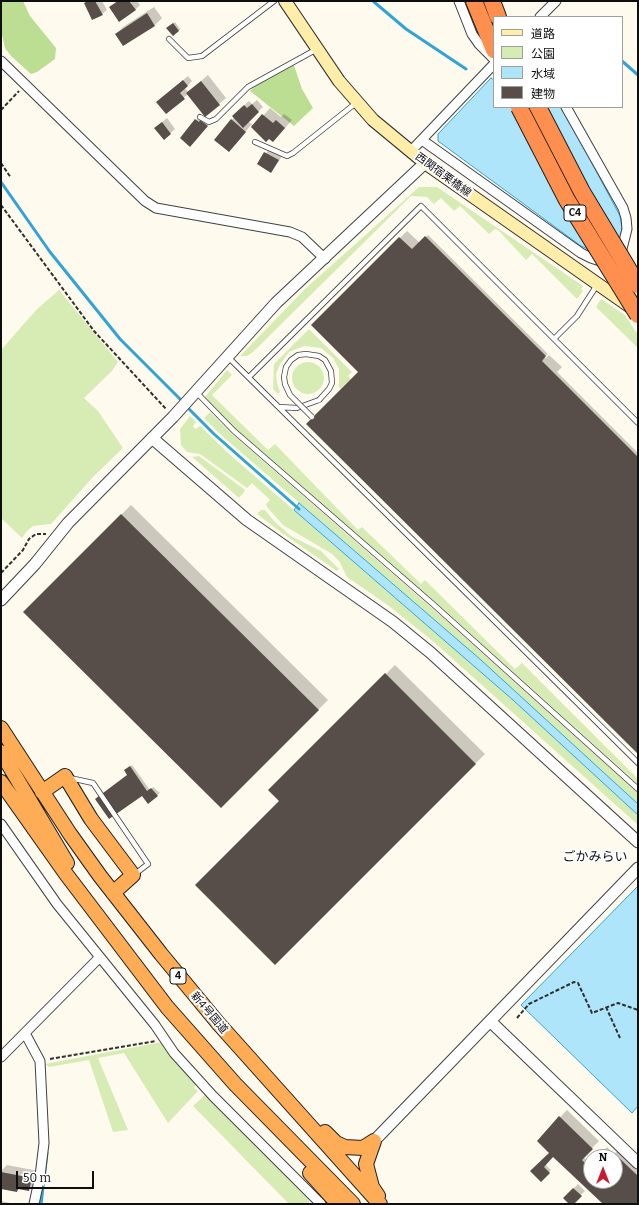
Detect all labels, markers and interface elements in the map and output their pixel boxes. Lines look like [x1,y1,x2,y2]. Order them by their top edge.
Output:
legend [493,16,623,108]
text: 道路 [531,27,555,41]
text: 公園 [531,47,555,61]
text: 水域 [531,67,555,81]
text: 建物 [531,87,555,101]
street label: 西関宿栗橋線 [412,150,474,200]
road number: C4 [564,205,586,221]
district label: ごかみらい [563,849,627,865]
road number: 4 [170,968,186,984]
street label: 新4号国道 [188,989,230,1037]
north arrow [583,1149,623,1189]
text: N [599,1151,607,1164]
scale bar [18,1163,96,1189]
text: 50 m [23,1171,51,1185]

